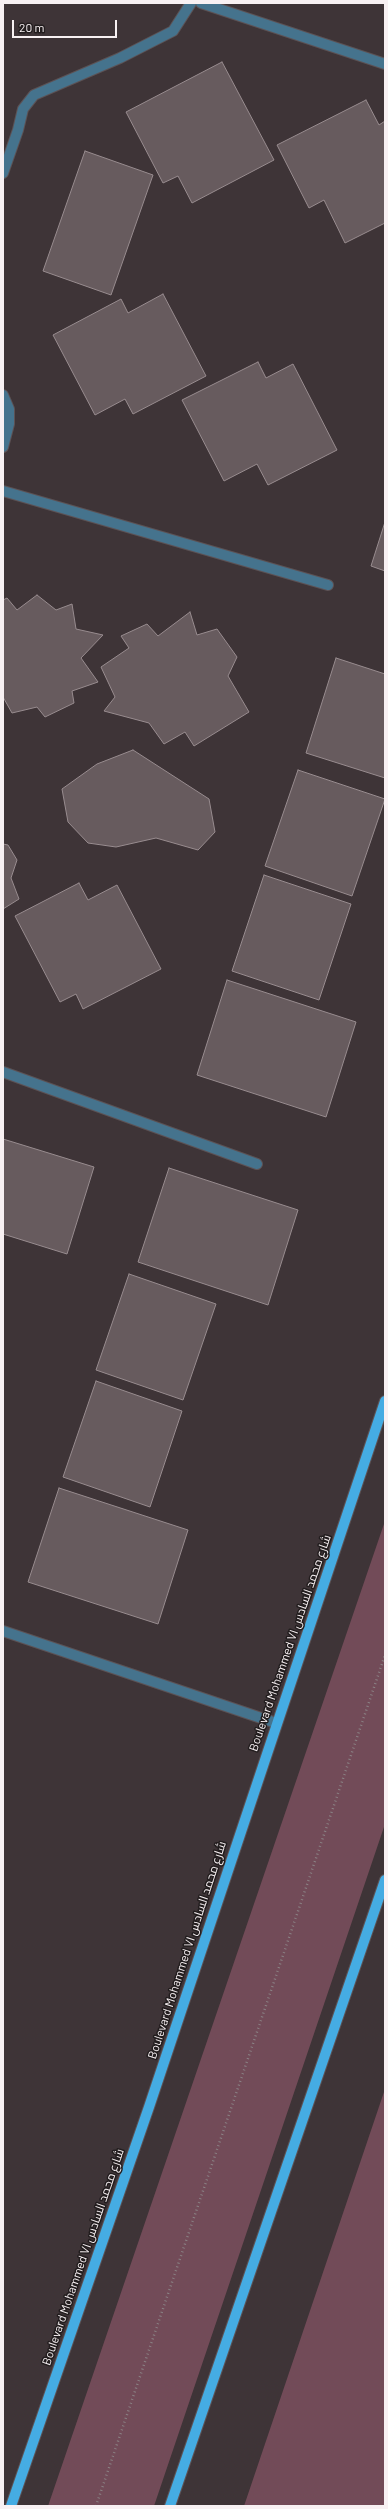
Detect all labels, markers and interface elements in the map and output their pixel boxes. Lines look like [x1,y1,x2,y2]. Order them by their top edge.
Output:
scale bar [14,12,119,38]
text: 20 m [19,20,45,34]
street label: Boulevard Mohammed VI شارع محمد السادس [246,1533,334,1753]
street label: Boulevard Mohammed VI شارع محمد السادس [145,1839,229,2061]
street label: Boulevard Mohammed VI شارع محمد السادس [39,2147,127,2367]

